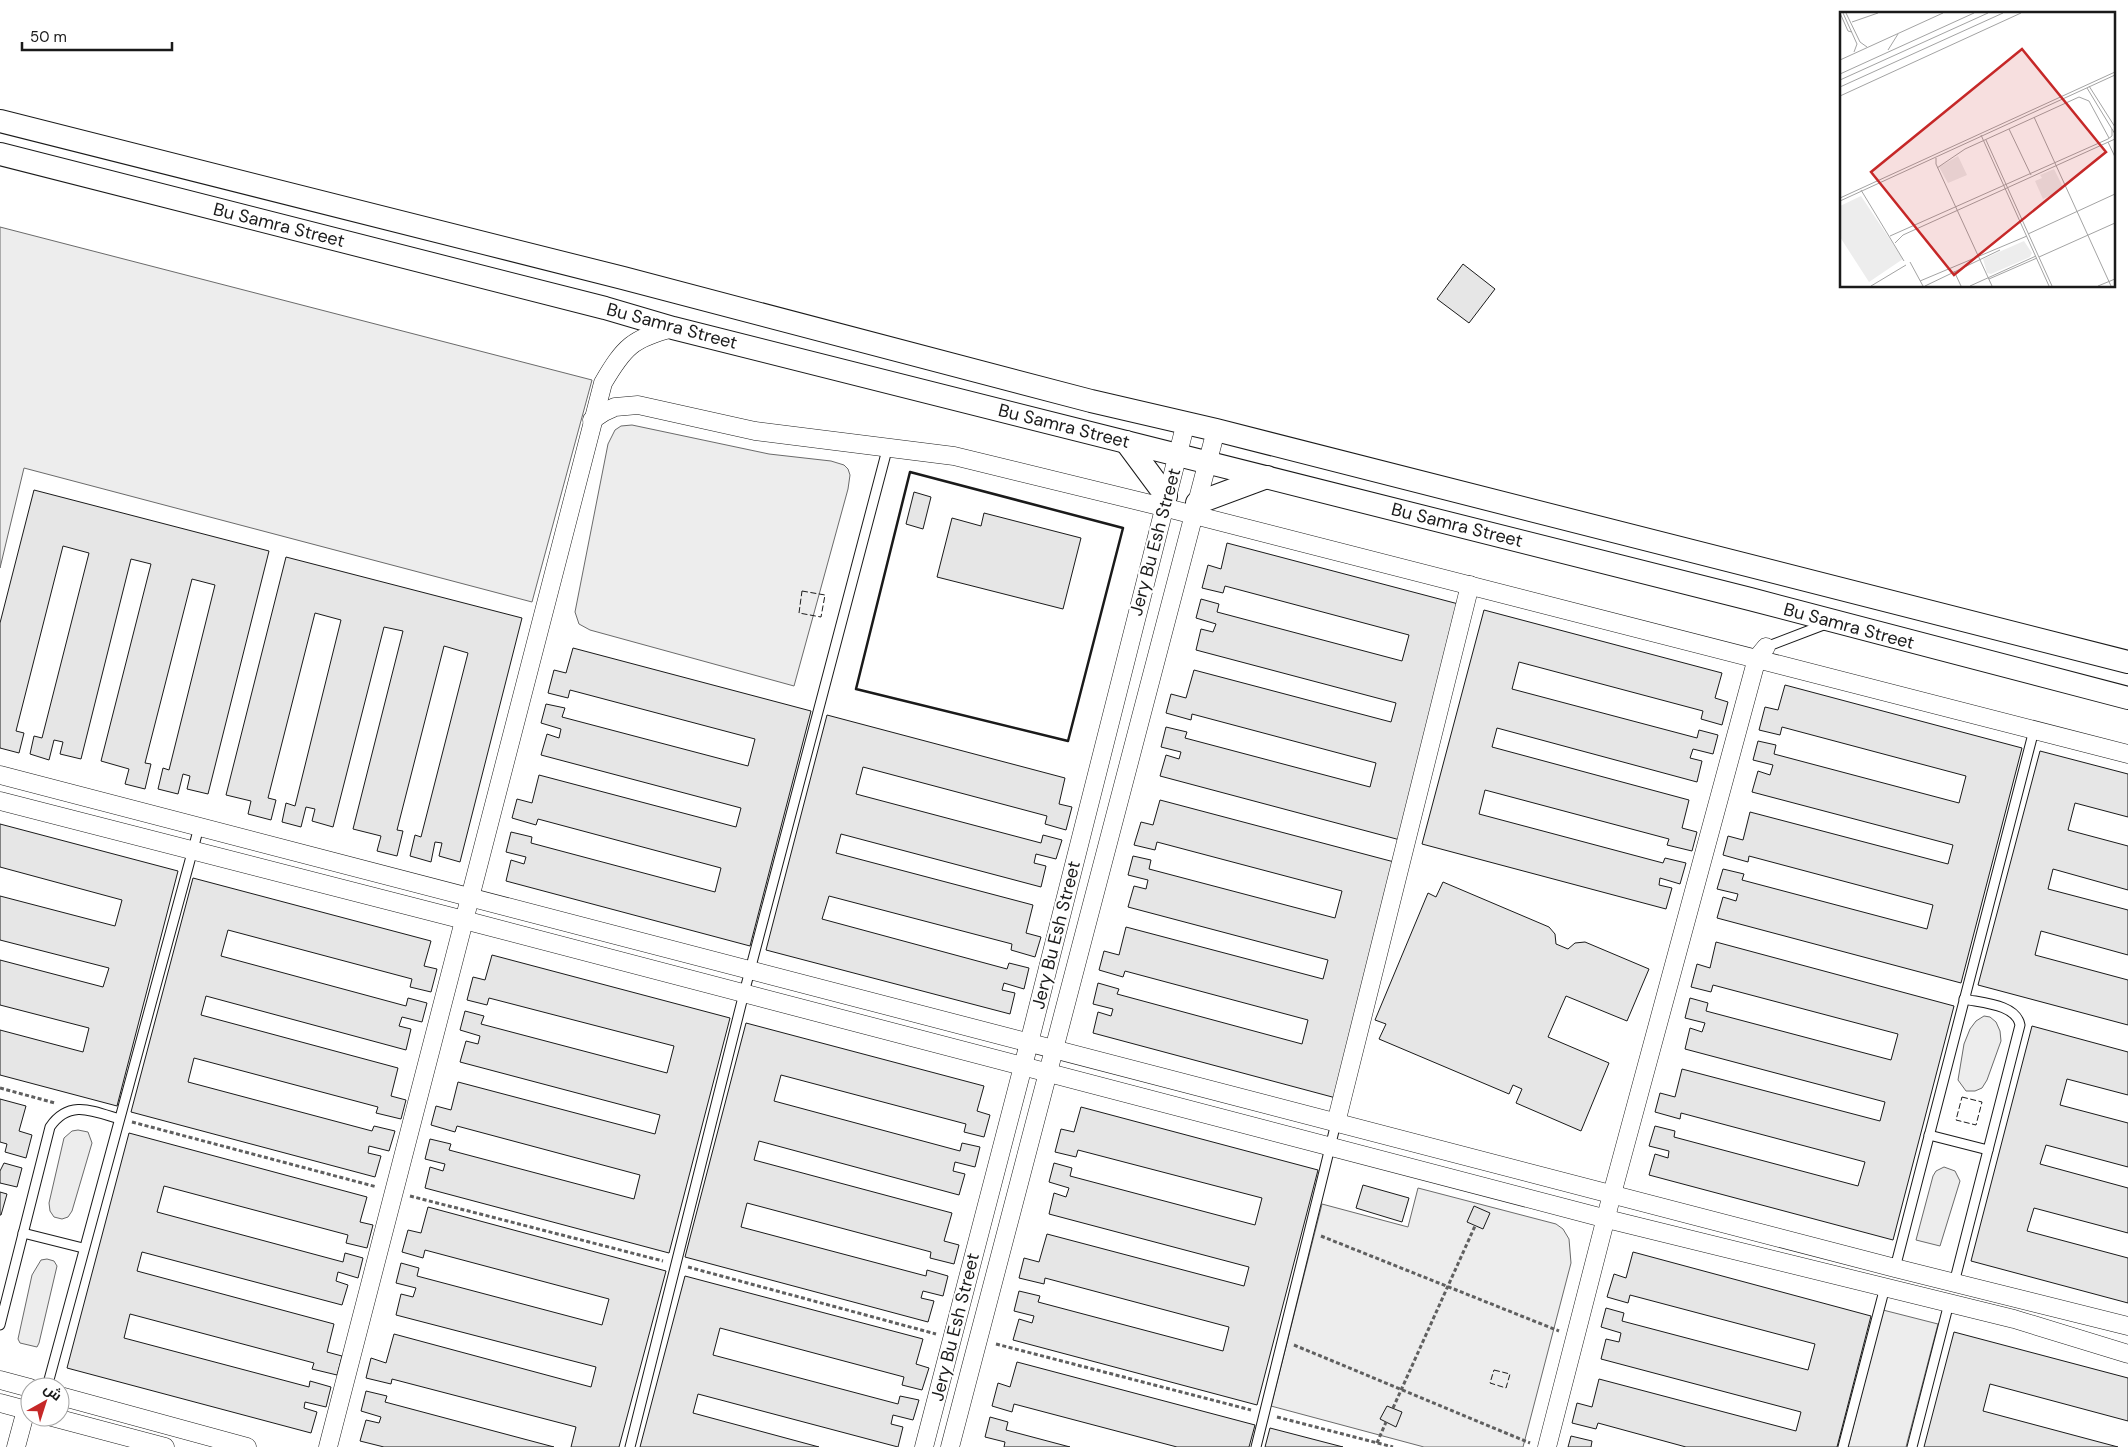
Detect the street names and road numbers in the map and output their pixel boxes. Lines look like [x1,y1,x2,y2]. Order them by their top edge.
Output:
street label: Bu Samra Street [211,197,347,253]
street label: Bu Samra Street [604,297,740,355]
street label: Bu Samra Street [996,398,1132,454]
street label: Jery Bu Esh Street [1124,465,1186,619]
street label: Bu Samra Street [1389,497,1525,553]
street label: Bu Samra Street [1781,597,1917,655]
street label: Jery Bu Esh Street [1026,858,1086,1012]
street label: Jery Bu Esh Street [925,1250,985,1404]

